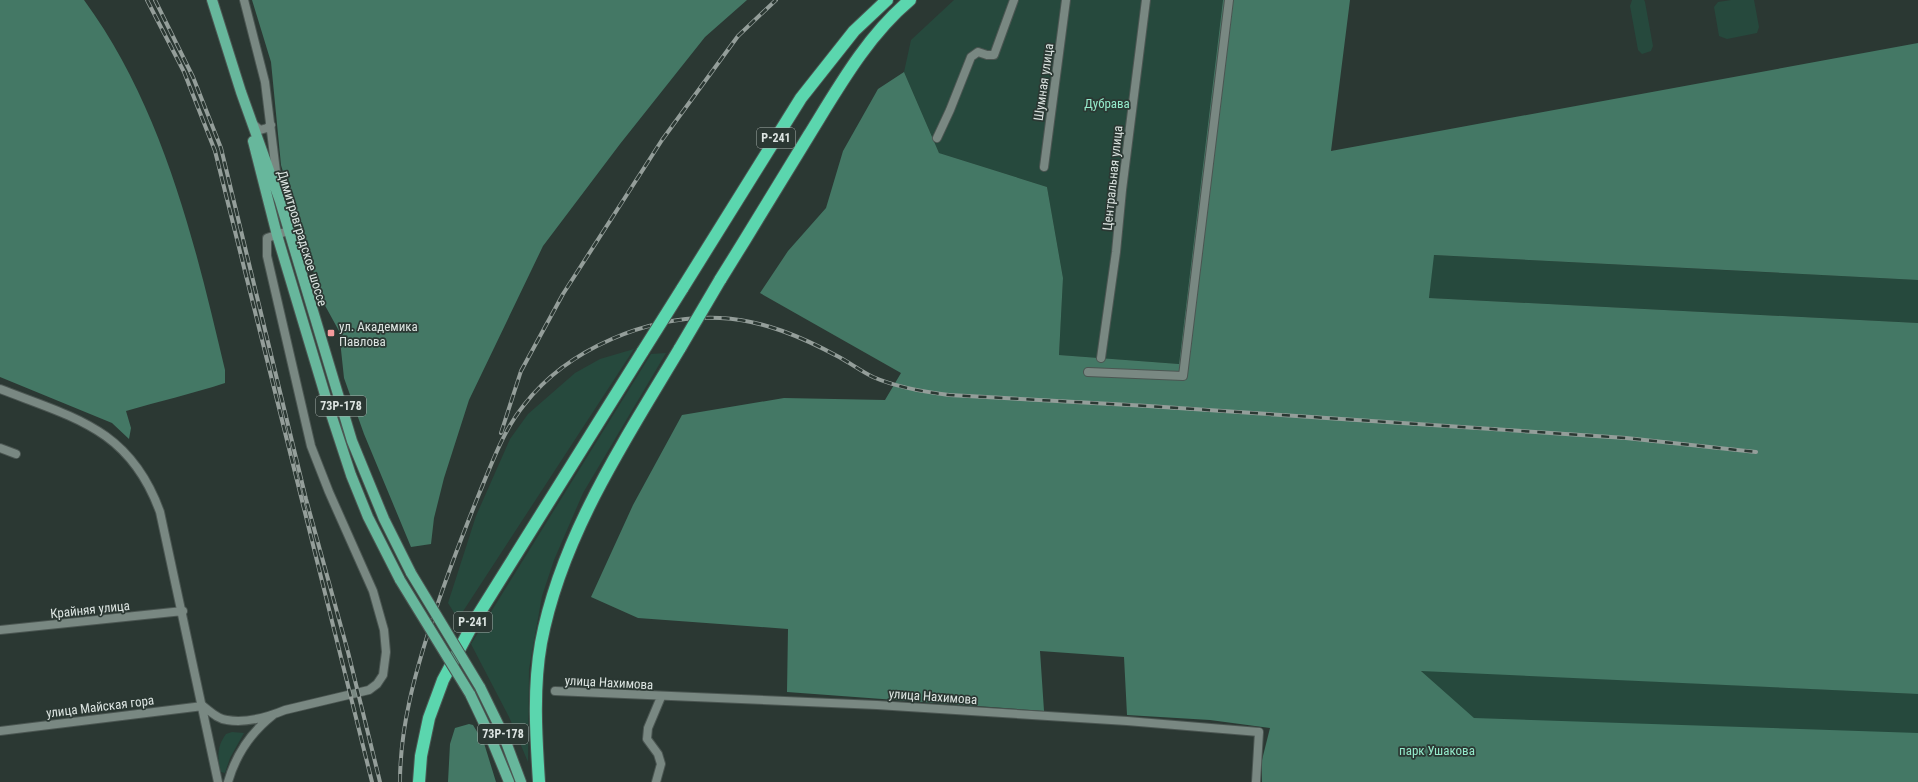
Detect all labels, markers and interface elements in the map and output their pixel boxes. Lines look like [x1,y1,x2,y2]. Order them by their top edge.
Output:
street label: Шумная улица [1031,42,1056,122]
park label: Дубрава [1084,96,1130,111]
street label: Центральная улица [1100,125,1125,231]
road number: Р-241 [757,128,795,148]
street label: Димитровградское шоссе [275,168,330,308]
place label: ул. Академика Павлова [339,319,418,349]
marker: ул. Академика Павлова [326,328,336,338]
road number: 73Р-178 [316,396,366,416]
street label: Крайняя улица [49,598,131,621]
road number: Р-241 [454,612,492,632]
street label: улица Нахимова [564,673,654,692]
street label: улица Нахимова [888,686,978,707]
street label: улица Майская гора [45,692,155,721]
road number: 73Р-178 [478,724,528,744]
park label: парк Ушакова [1399,743,1475,758]

